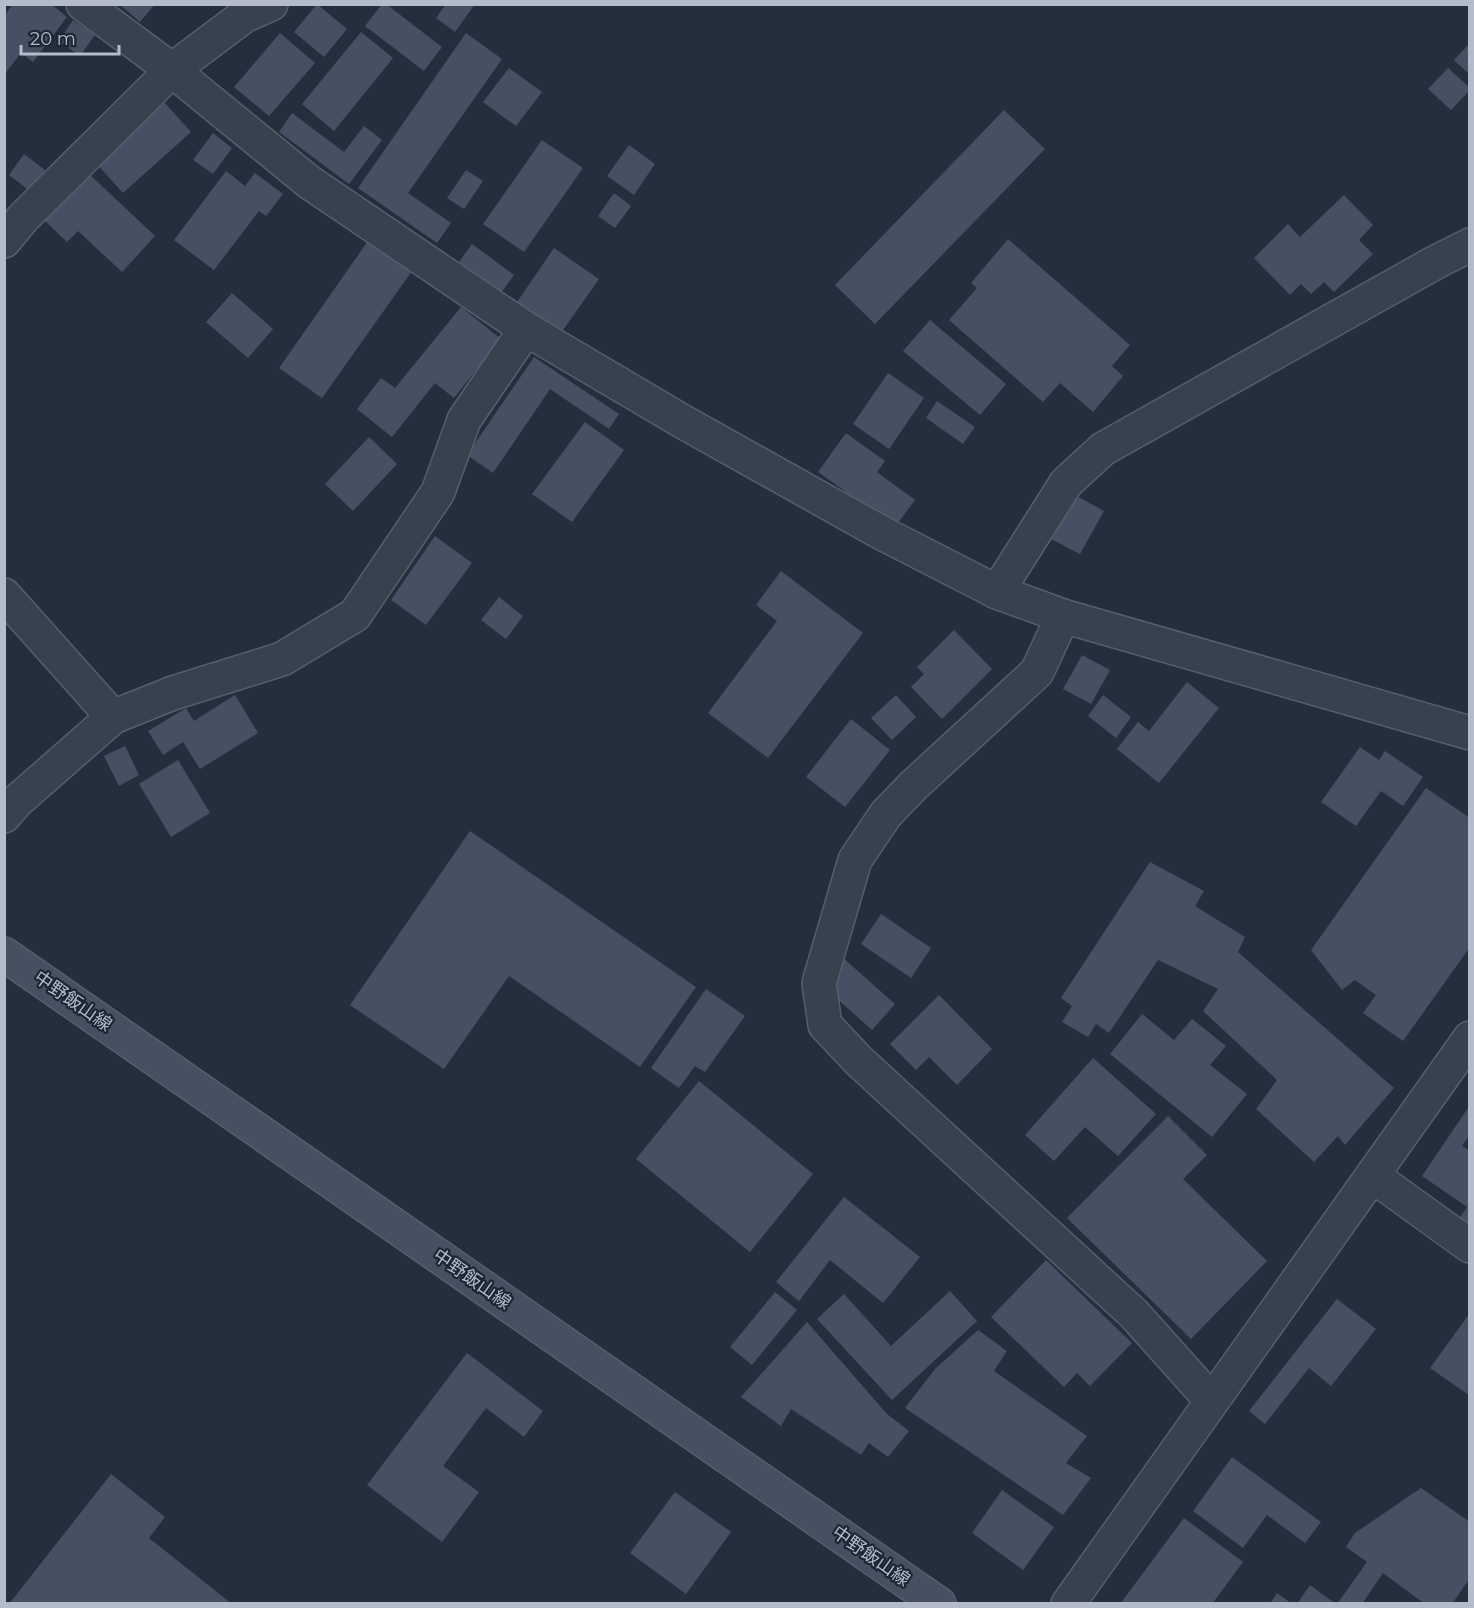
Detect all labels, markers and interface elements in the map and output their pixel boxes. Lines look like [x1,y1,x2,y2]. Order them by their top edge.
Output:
scale bar [21,18,118,56]
text: 20 m [30,28,76,50]
street label: 中野飯山線 [30,966,116,1036]
street label: 中野飯山線 [429,1244,515,1314]
street label: 中野飯山線 [828,1521,914,1591]

